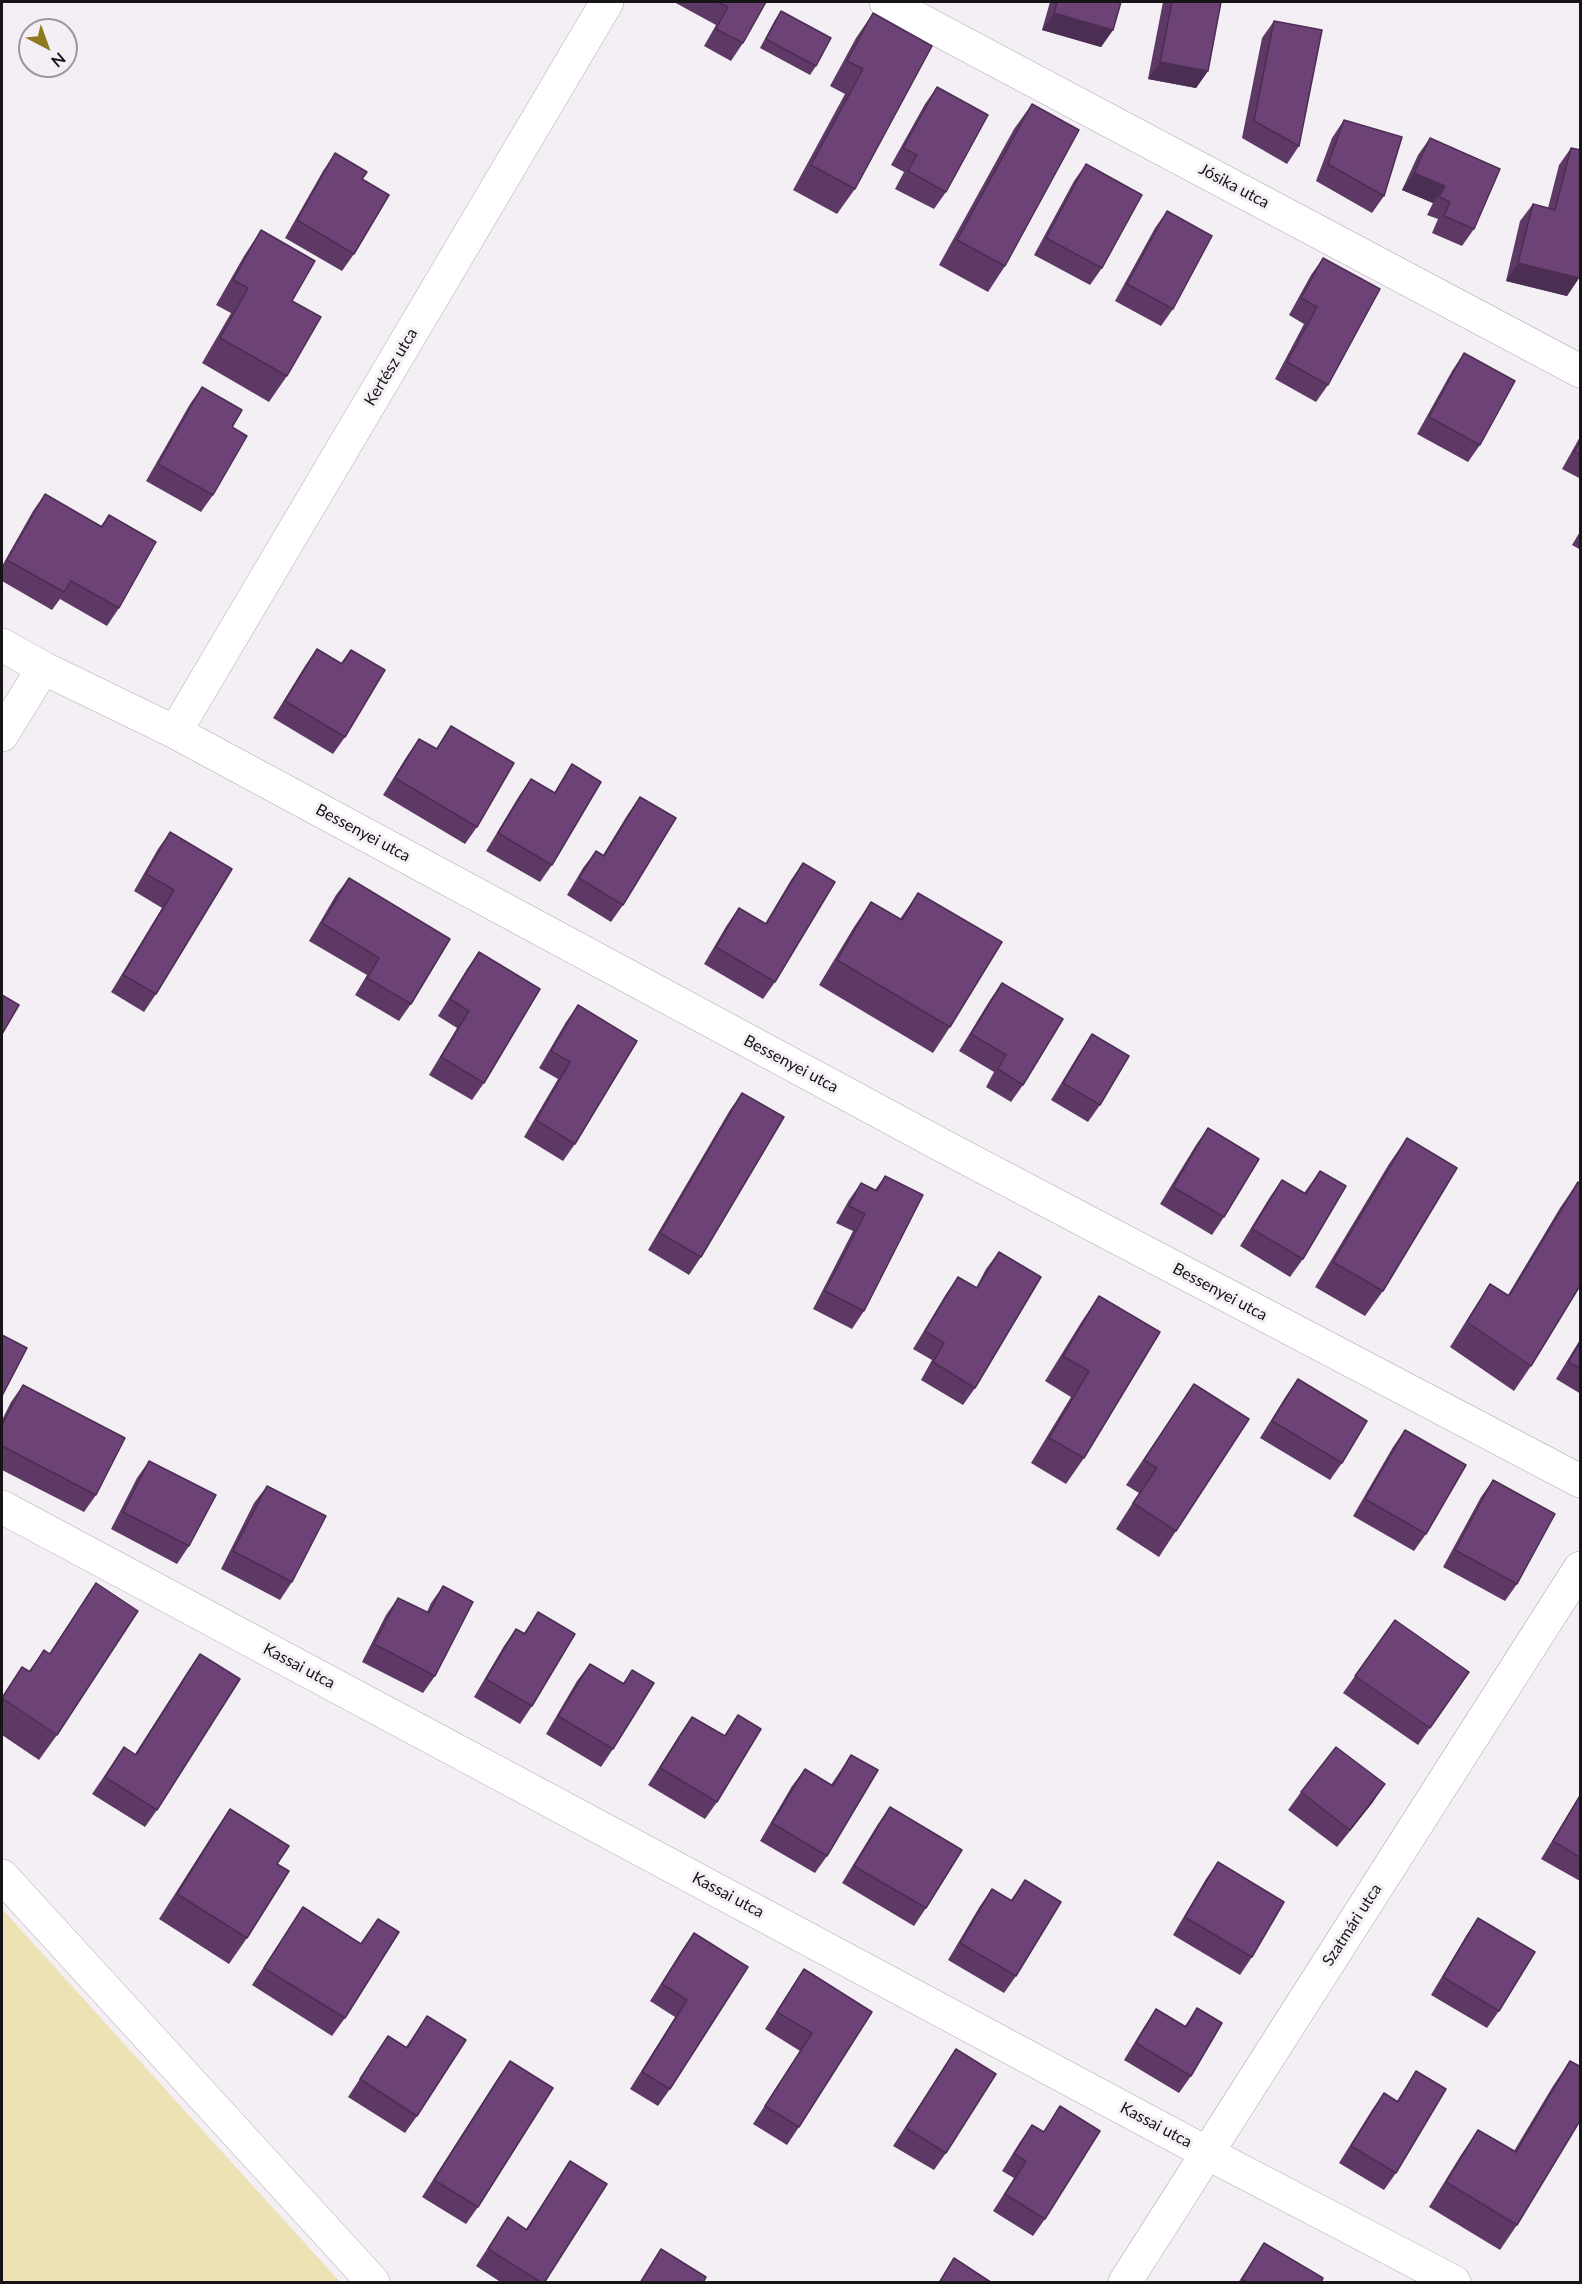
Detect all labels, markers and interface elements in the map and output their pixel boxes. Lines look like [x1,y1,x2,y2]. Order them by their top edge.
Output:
north arrow [18,18,78,78]
text: N [48,49,70,72]
street label: Jósika utca [1196,160,1272,212]
street label: Kertész utca [360,325,422,409]
street label: Bessenyei utca [312,800,414,866]
street label: Bessenyei utca [740,1031,842,1097]
street label: Bessenyei utca [1169,1259,1271,1325]
street label: Kassai utca [260,1639,338,1693]
street label: Kassai utca [689,1868,767,1922]
street label: Szatmári utca [1318,1880,1386,1970]
street label: Kassai utca [1117,2098,1195,2152]

